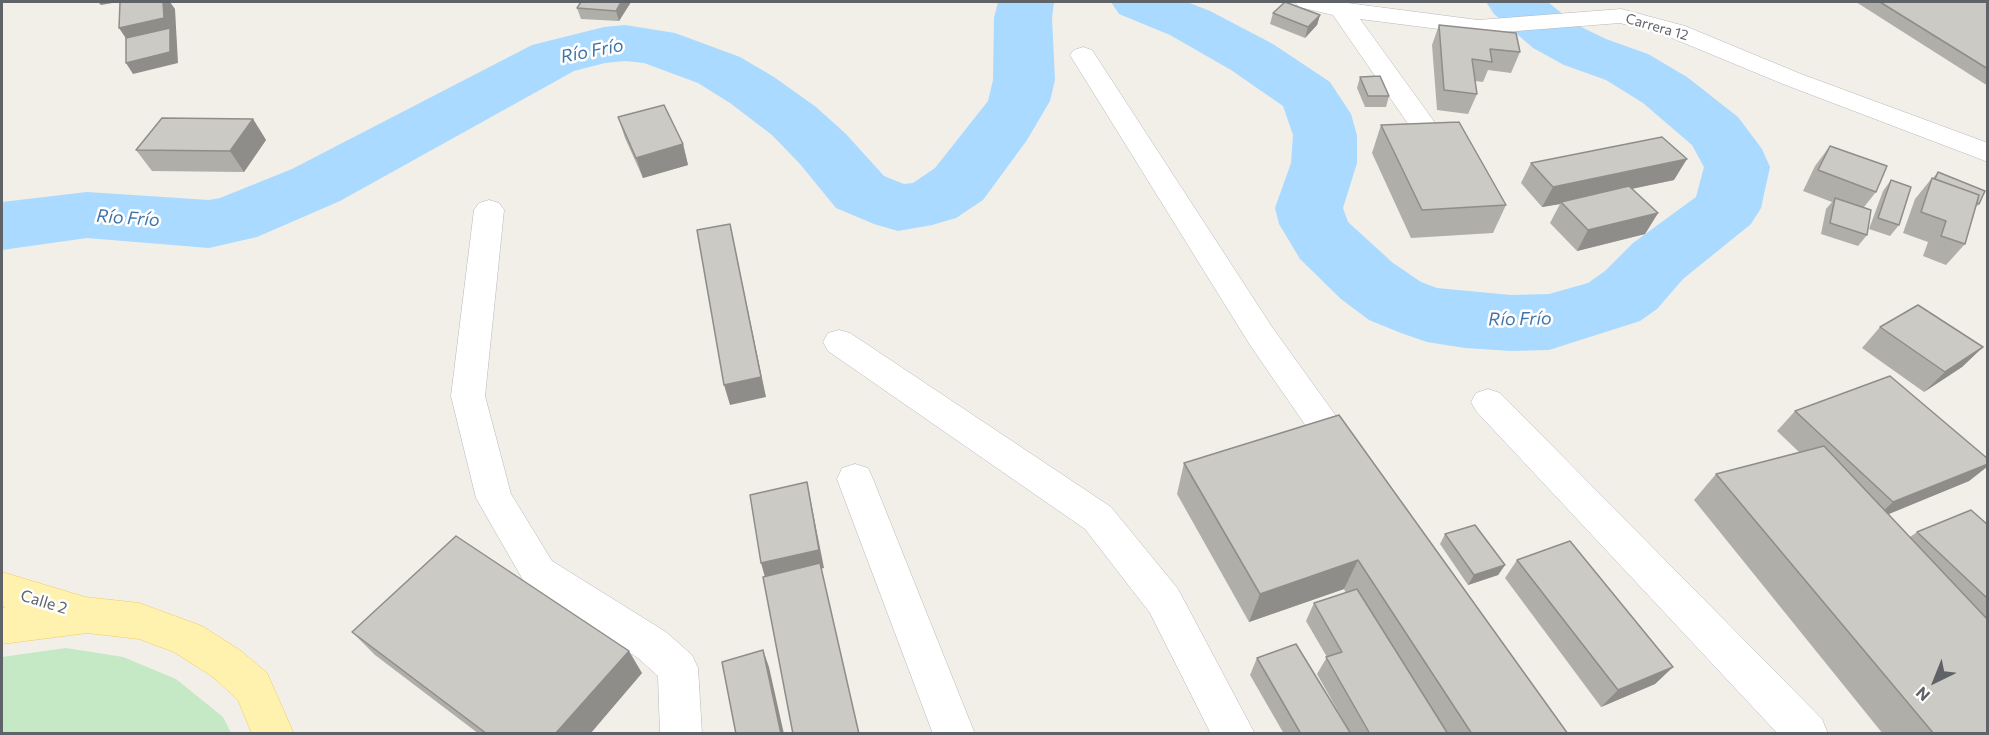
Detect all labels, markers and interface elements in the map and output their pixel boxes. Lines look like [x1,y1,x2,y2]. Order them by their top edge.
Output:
street label: Carrera 12 [1624,10,1690,44]
water label: Río Frío [559,34,625,68]
water label: Río Frío [96,205,160,231]
water label: Río Frío [1488,308,1552,330]
street label: Calle 2 [18,586,70,618]
north arrow [1905,651,1965,711]
text: N [1912,683,1933,706]

